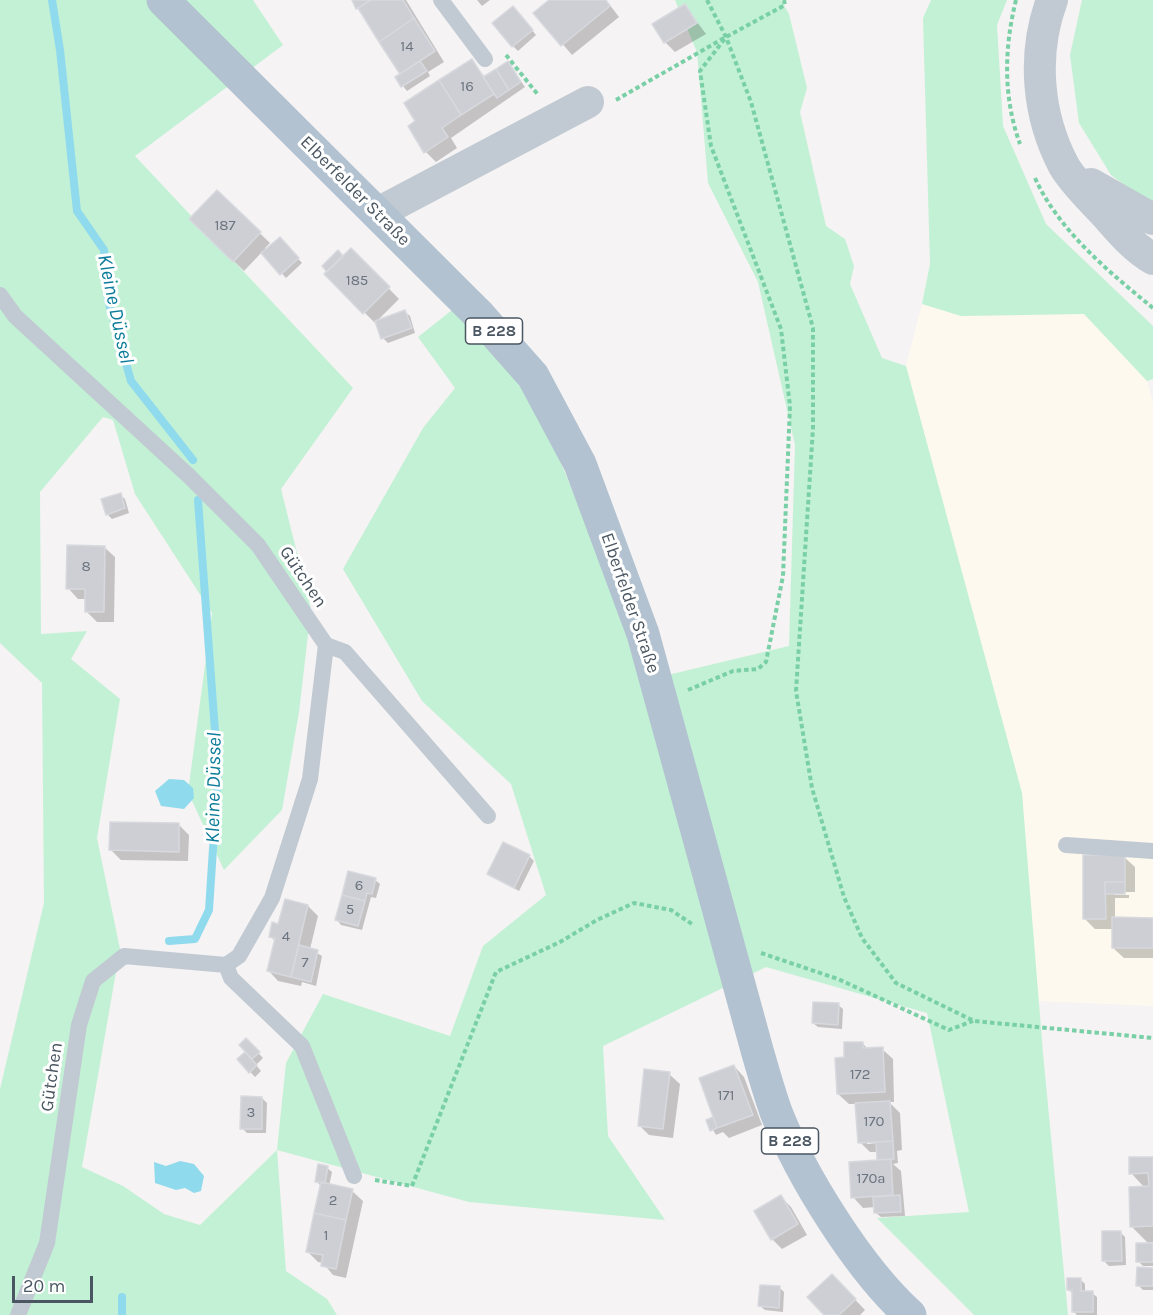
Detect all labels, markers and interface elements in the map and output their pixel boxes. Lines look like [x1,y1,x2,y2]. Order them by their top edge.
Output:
house number: 14 [400,38,414,56]
house number: 16 [460,78,474,96]
street label: Elberfelder Straße [295,131,415,251]
house number: 187 [214,217,236,235]
water label: Kleine Düssel [92,252,138,366]
house number: 185 [346,272,368,290]
road number: B 228 [466,318,522,344]
street label: Elberfelder Straße [596,530,664,676]
street label: Gütchen [275,542,331,612]
house number: 8 [81,558,91,576]
water label: Kleine Düssel [201,732,227,844]
house number: 6 [355,877,363,895]
house number: 5 [346,901,354,919]
house number: 4 [282,928,290,946]
house number: 7 [301,954,309,972]
street label: Gütchen [36,1041,68,1113]
house number: 172 [850,1066,870,1084]
house number: 171 [718,1087,734,1105]
house number: 3 [247,1104,255,1122]
house number: 170 [864,1113,884,1131]
road number: B 228 [762,1128,818,1154]
house number: 170a [856,1170,886,1188]
house number: 2 [329,1192,337,1210]
house number: 1 [324,1227,328,1245]
scale bar [15,1264,96,1302]
text: 20 m [23,1275,65,1297]

